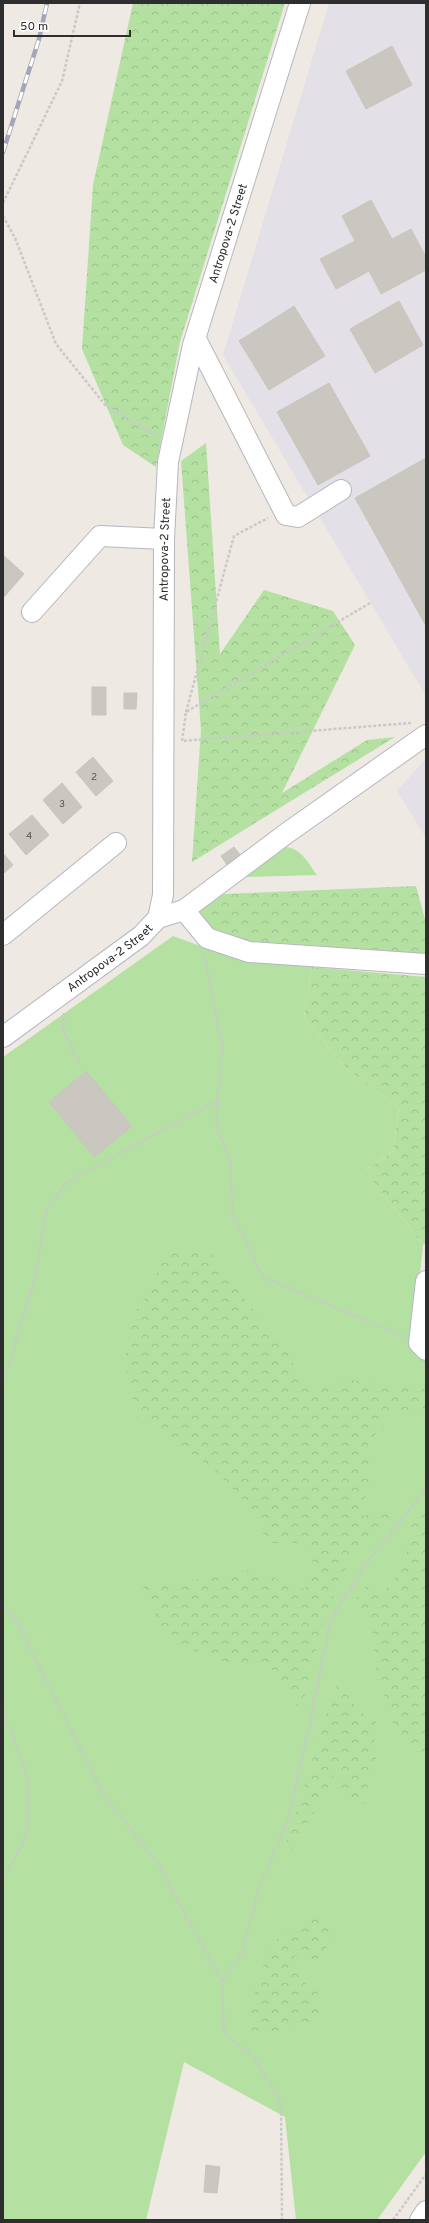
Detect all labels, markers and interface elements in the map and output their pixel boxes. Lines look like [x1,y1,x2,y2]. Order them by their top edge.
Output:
scale bar [14,12,130,38]
text: 50 m [20,19,48,35]
street label: Antropova-2 Street [206,182,252,286]
street label: Antropova-2 Street [157,497,175,601]
house number: 2 [91,771,97,784]
house number: 3 [59,798,65,811]
house number: 4 [26,830,32,843]
street label: Antropova-2 Street [64,921,157,996]

